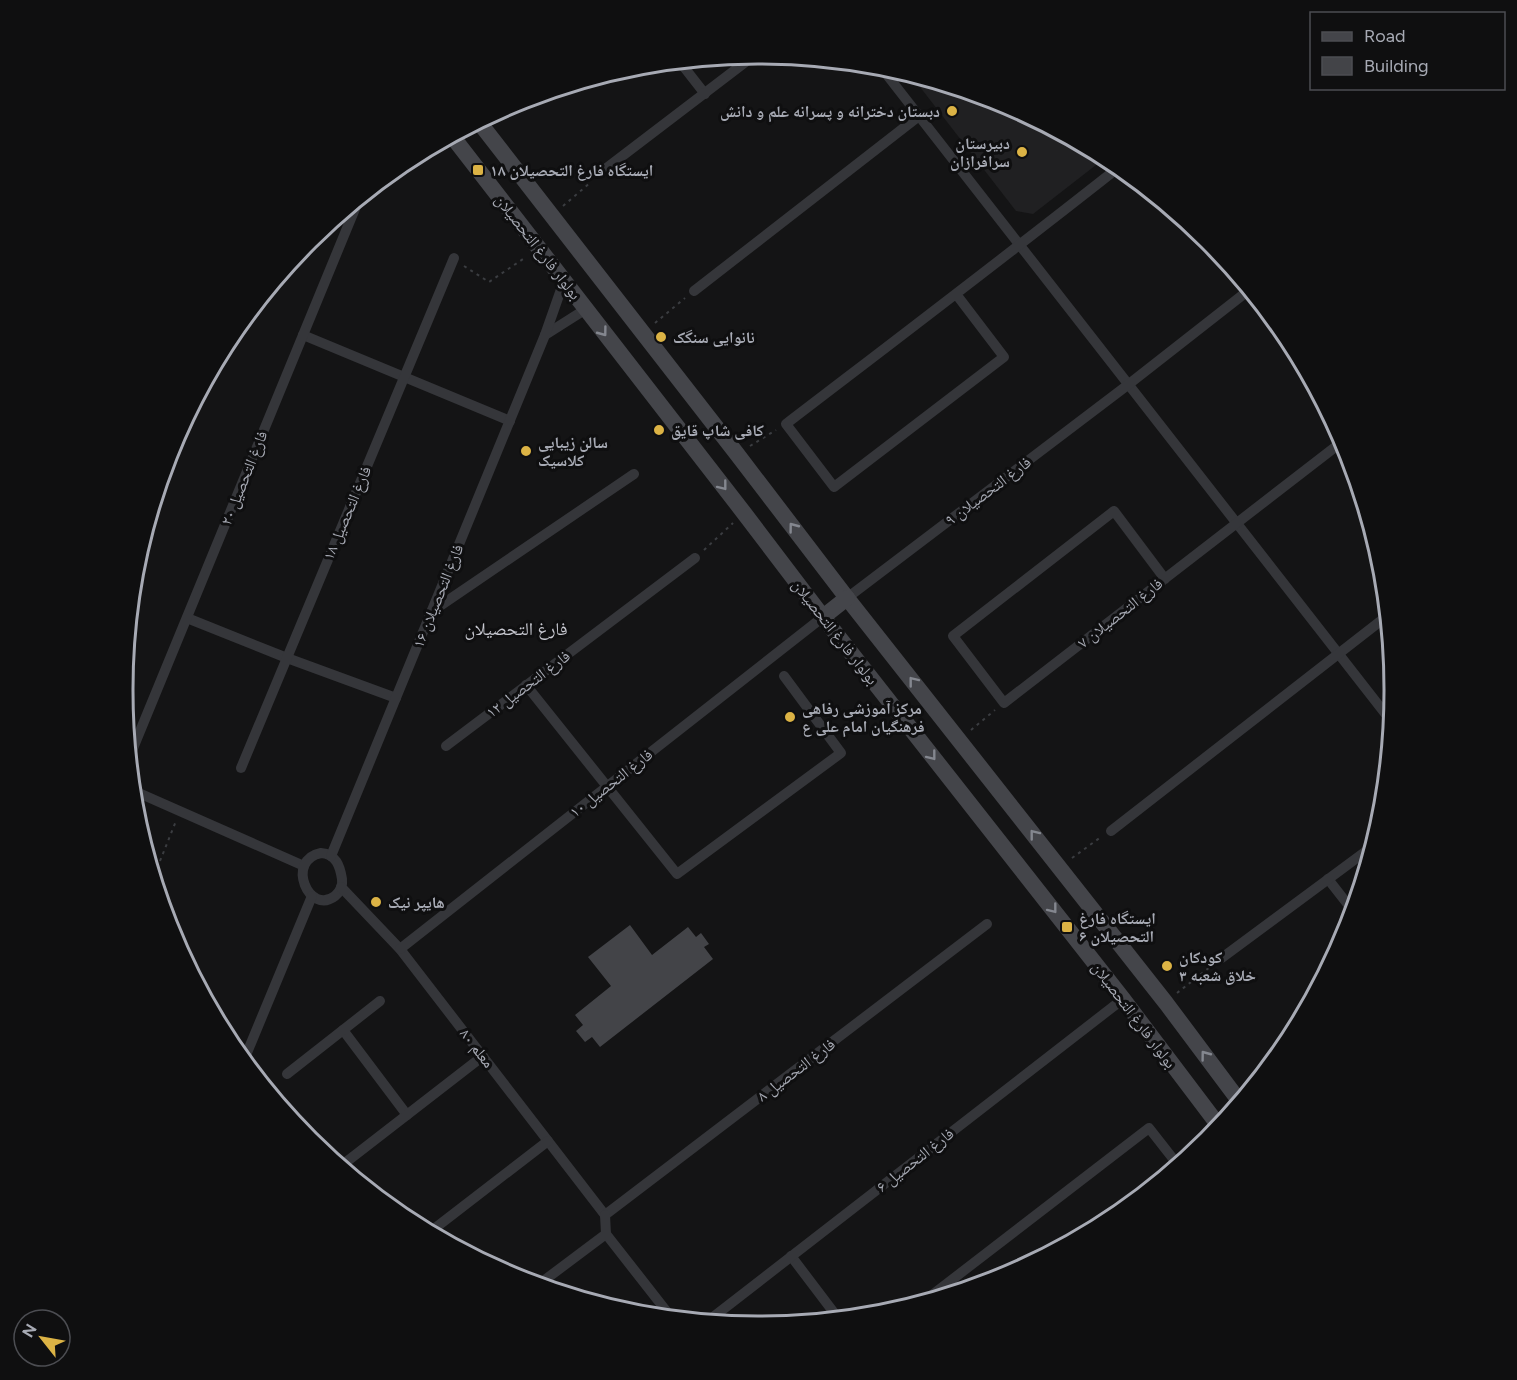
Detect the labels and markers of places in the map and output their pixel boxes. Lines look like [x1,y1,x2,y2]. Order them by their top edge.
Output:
place label: دبستان دخترانه و پسرانه علم و دانش [720,102,940,123]
marker: دبستان دخترانه و پسرانه علم و دانش [945,104,959,118]
place label: دبیرستان سرافرازان [950,134,1010,171]
marker: دبیرستان سرافرازان [1015,145,1029,159]
place label: ایستگاه فارغ التحصیلان ۱۸ [490,161,653,181]
marker: ایستگاه فارغ التحصیلان ۱۸ [471,163,485,177]
place label: نانوایی سنگک [673,328,755,347]
marker: نانوایی سنگک [654,330,668,344]
place label: کافی شاپ قایق [671,421,764,440]
marker: کافی شاپ قایق [652,423,666,437]
place label: سالن زیبایی کلاسیک [538,433,608,470]
marker: سالن زیبایی کلاسیک [519,444,533,458]
place label: مرکز آموزشی رفاهی فرهنگیان امام علی ع [802,699,925,738]
marker: مرکز آموزشی رفاهی فرهنگیان امام علی ع [783,710,797,724]
place label: هایپر نیک [388,893,445,912]
marker: هایپر نیک [369,895,383,909]
place label: ایستگاه فارغ التحصیلان ۶ [1079,909,1156,946]
marker: ایستگاه فارغ التحصیلان ۶ [1060,920,1074,934]
place label: کودکان خلاق شعبه ۳ [1179,948,1256,985]
marker: کودکان خلاق شعبه ۳ [1160,959,1174,973]

